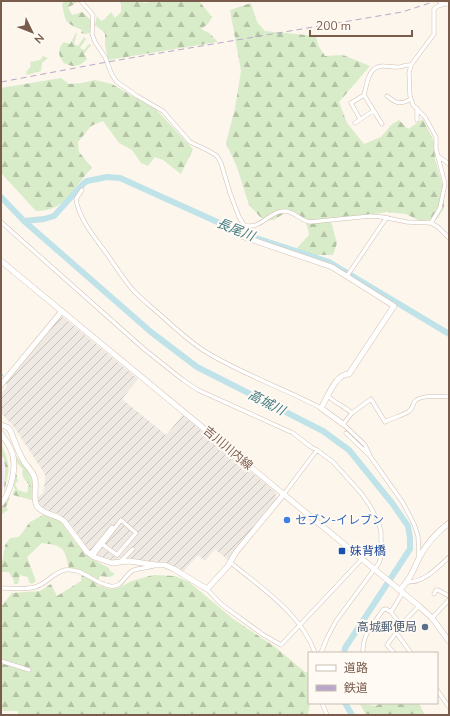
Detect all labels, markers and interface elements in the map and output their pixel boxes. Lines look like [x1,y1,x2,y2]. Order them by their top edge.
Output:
north arrow [12,12,52,52]
scale bar [310,12,412,38]
text: 200 m [316,18,351,34]
text: N [31,30,47,47]
water label: 長尾川 [214,214,259,246]
water label: 高城川 [245,386,290,421]
street label: 吉川川内線 [200,423,256,473]
place label: セブン-イレブン [295,512,384,528]
marker: セブン-イレブン [282,515,292,525]
place label: 妹背橋 [350,543,386,559]
marker: 妹背橋 [337,546,347,556]
place label: 高城郵便局 [357,619,417,635]
marker: 高城郵便局 [420,622,430,632]
legend [308,652,438,704]
text: 道路 [344,660,368,676]
text: 鉄道 [344,680,368,696]

